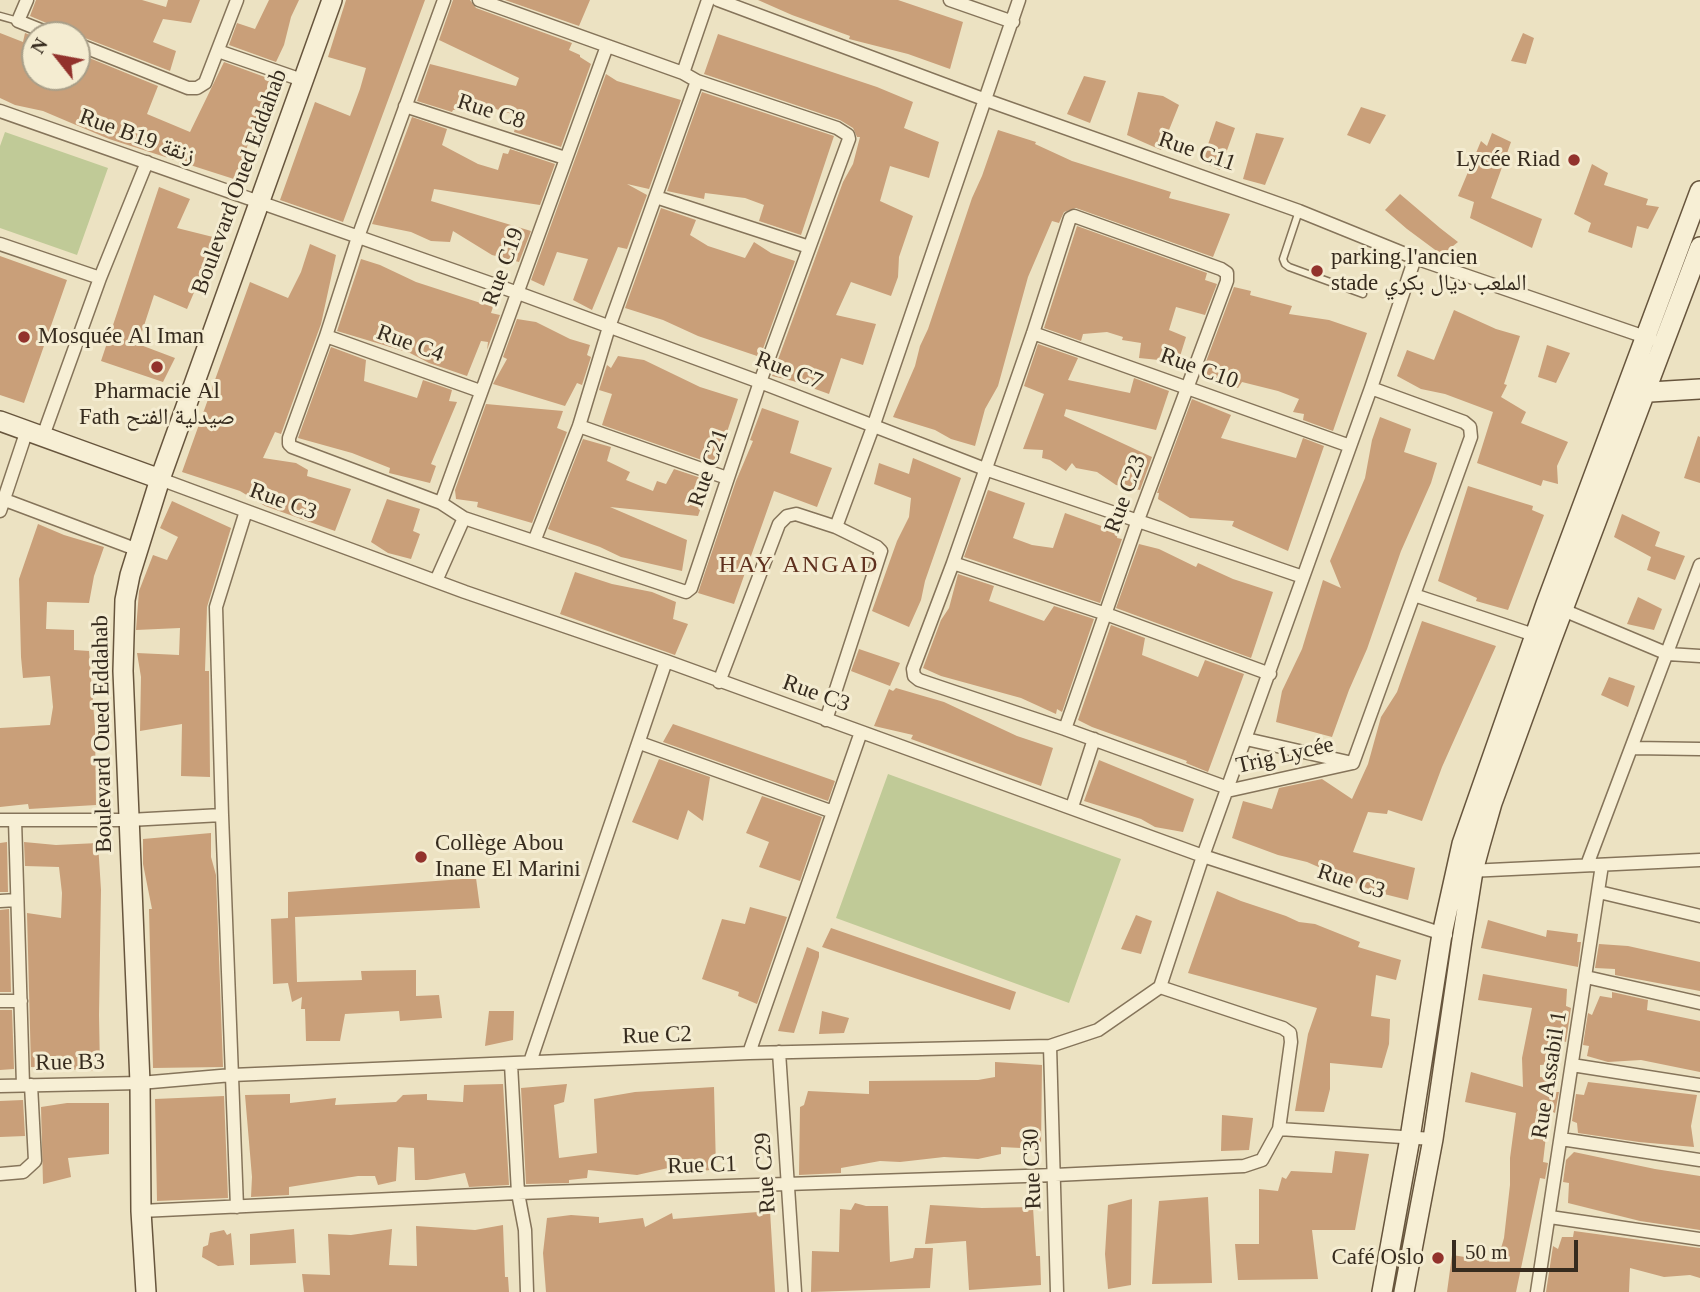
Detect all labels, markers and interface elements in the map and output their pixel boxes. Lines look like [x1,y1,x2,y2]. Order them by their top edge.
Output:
north arrow [21,21,91,91]
text: N [27,35,52,57]
street label: Boulevard Oued Eddahab [186,66,294,298]
street label: Rue C8 [454,88,528,136]
street label: Rue B19 زنقة [75,103,199,171]
street label: Rue C11 [1155,126,1239,178]
place label: Lycée Riad [1456,146,1560,174]
marker: Lycée Riad [1566,152,1582,168]
street label: Rue C19 [477,224,531,310]
place label: parking l'ancien stade الملعب ديال بكري [1331,244,1527,298]
marker: parking l'ancien stade الملعب ديال بكري [1309,263,1325,279]
street label: Rue C4 [373,319,447,369]
place label: Mosquée Al Iman [38,323,204,351]
marker: Mosquée Al Iman [16,329,32,345]
street label: Rue C10 [1156,342,1242,396]
street label: Rue C7 [752,346,826,396]
marker: Pharmacie Al Fath صيدلية الفتح [149,359,165,375]
place label: Pharmacie Al Fath صيدلية الفتح [79,378,235,432]
street label: Rue C21 [683,425,735,511]
street label: Rue C23 [1099,451,1153,537]
street label: Rue C3 [246,477,320,527]
district label: HAY ANGAD [720,552,878,580]
street label: Boulevard Oued Eddahab [87,615,119,853]
street label: Rue C3 [779,669,853,719]
street label: Trig Lycée [1233,731,1337,781]
place label: Collège Abou Inane El Marini [435,830,581,884]
marker: Collège Abou Inane El Marini [413,849,429,865]
street label: Rue C3 [1314,858,1388,906]
street label: Rue Assabil 1 [1526,1009,1574,1141]
street label: Rue C2 [622,1021,692,1051]
street label: Rue B3 [35,1049,105,1077]
street label: Rue C30 [1018,1128,1048,1210]
street label: Rue C29 [749,1132,783,1214]
street label: Rue C1 [667,1151,737,1181]
scale bar [1455,1226,1581,1270]
text: 50 m [1465,1240,1508,1264]
place label: Café Oslo [1331,1244,1424,1272]
marker: Café Oslo [1430,1250,1446,1266]

